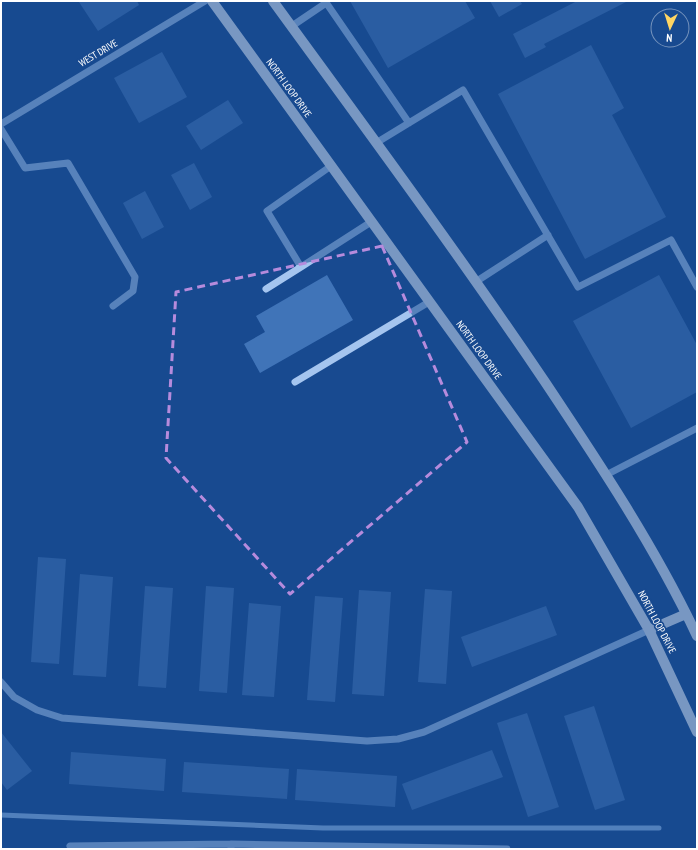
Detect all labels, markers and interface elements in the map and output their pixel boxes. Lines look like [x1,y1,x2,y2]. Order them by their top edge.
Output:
north arrow [650,8,690,48]
text: N [666,31,673,45]
street label: WEST DRIVE [76,36,120,70]
street label: NORTH LOOP DRIVE [263,56,315,120]
street label: NORTH LOOP DRIVE [453,318,505,382]
street label: NORTH LOOP DRIVE [635,588,679,656]

